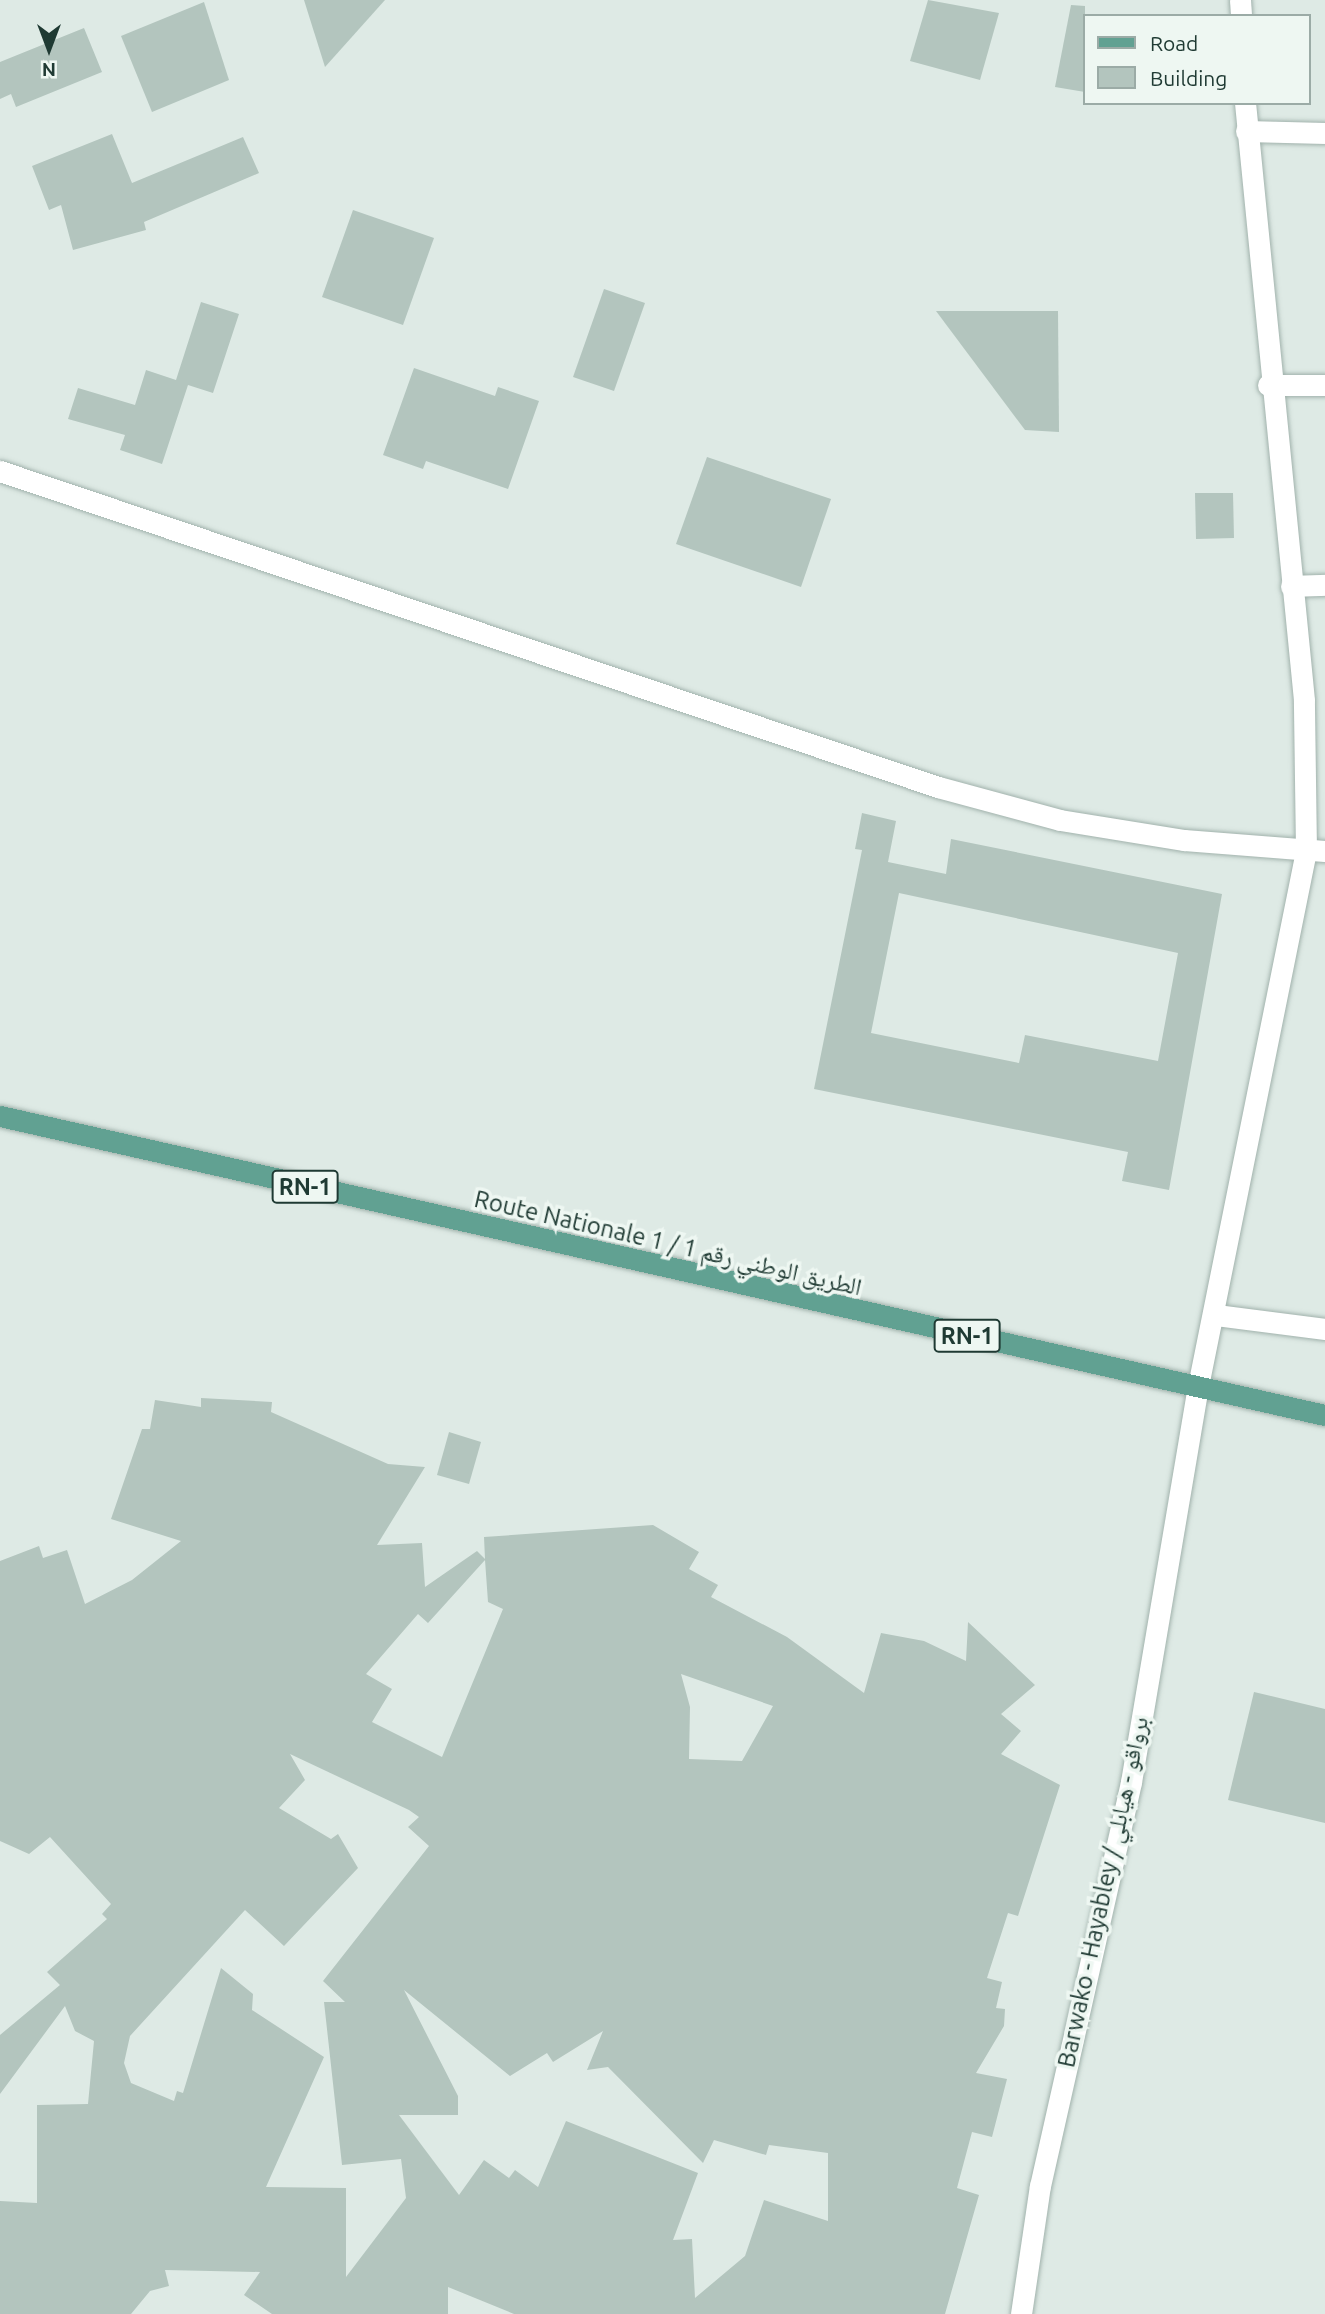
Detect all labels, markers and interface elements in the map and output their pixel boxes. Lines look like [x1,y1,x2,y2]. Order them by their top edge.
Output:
north arrow [14,14,84,84]
legend [1084,14,1311,105]
text: Road [1150,31,1198,55]
text: N [42,59,56,81]
text: Building [1150,66,1227,90]
road number: RN-1 [270,1168,340,1206]
street label: Route Nationale 1 / الطريق الوطني رقم 1 [472,1184,864,1302]
road number: RN-1 [932,1316,1002,1356]
street label: Barwako - Hayabley / برواقو - هيابلي [1052,1714,1154,2070]

